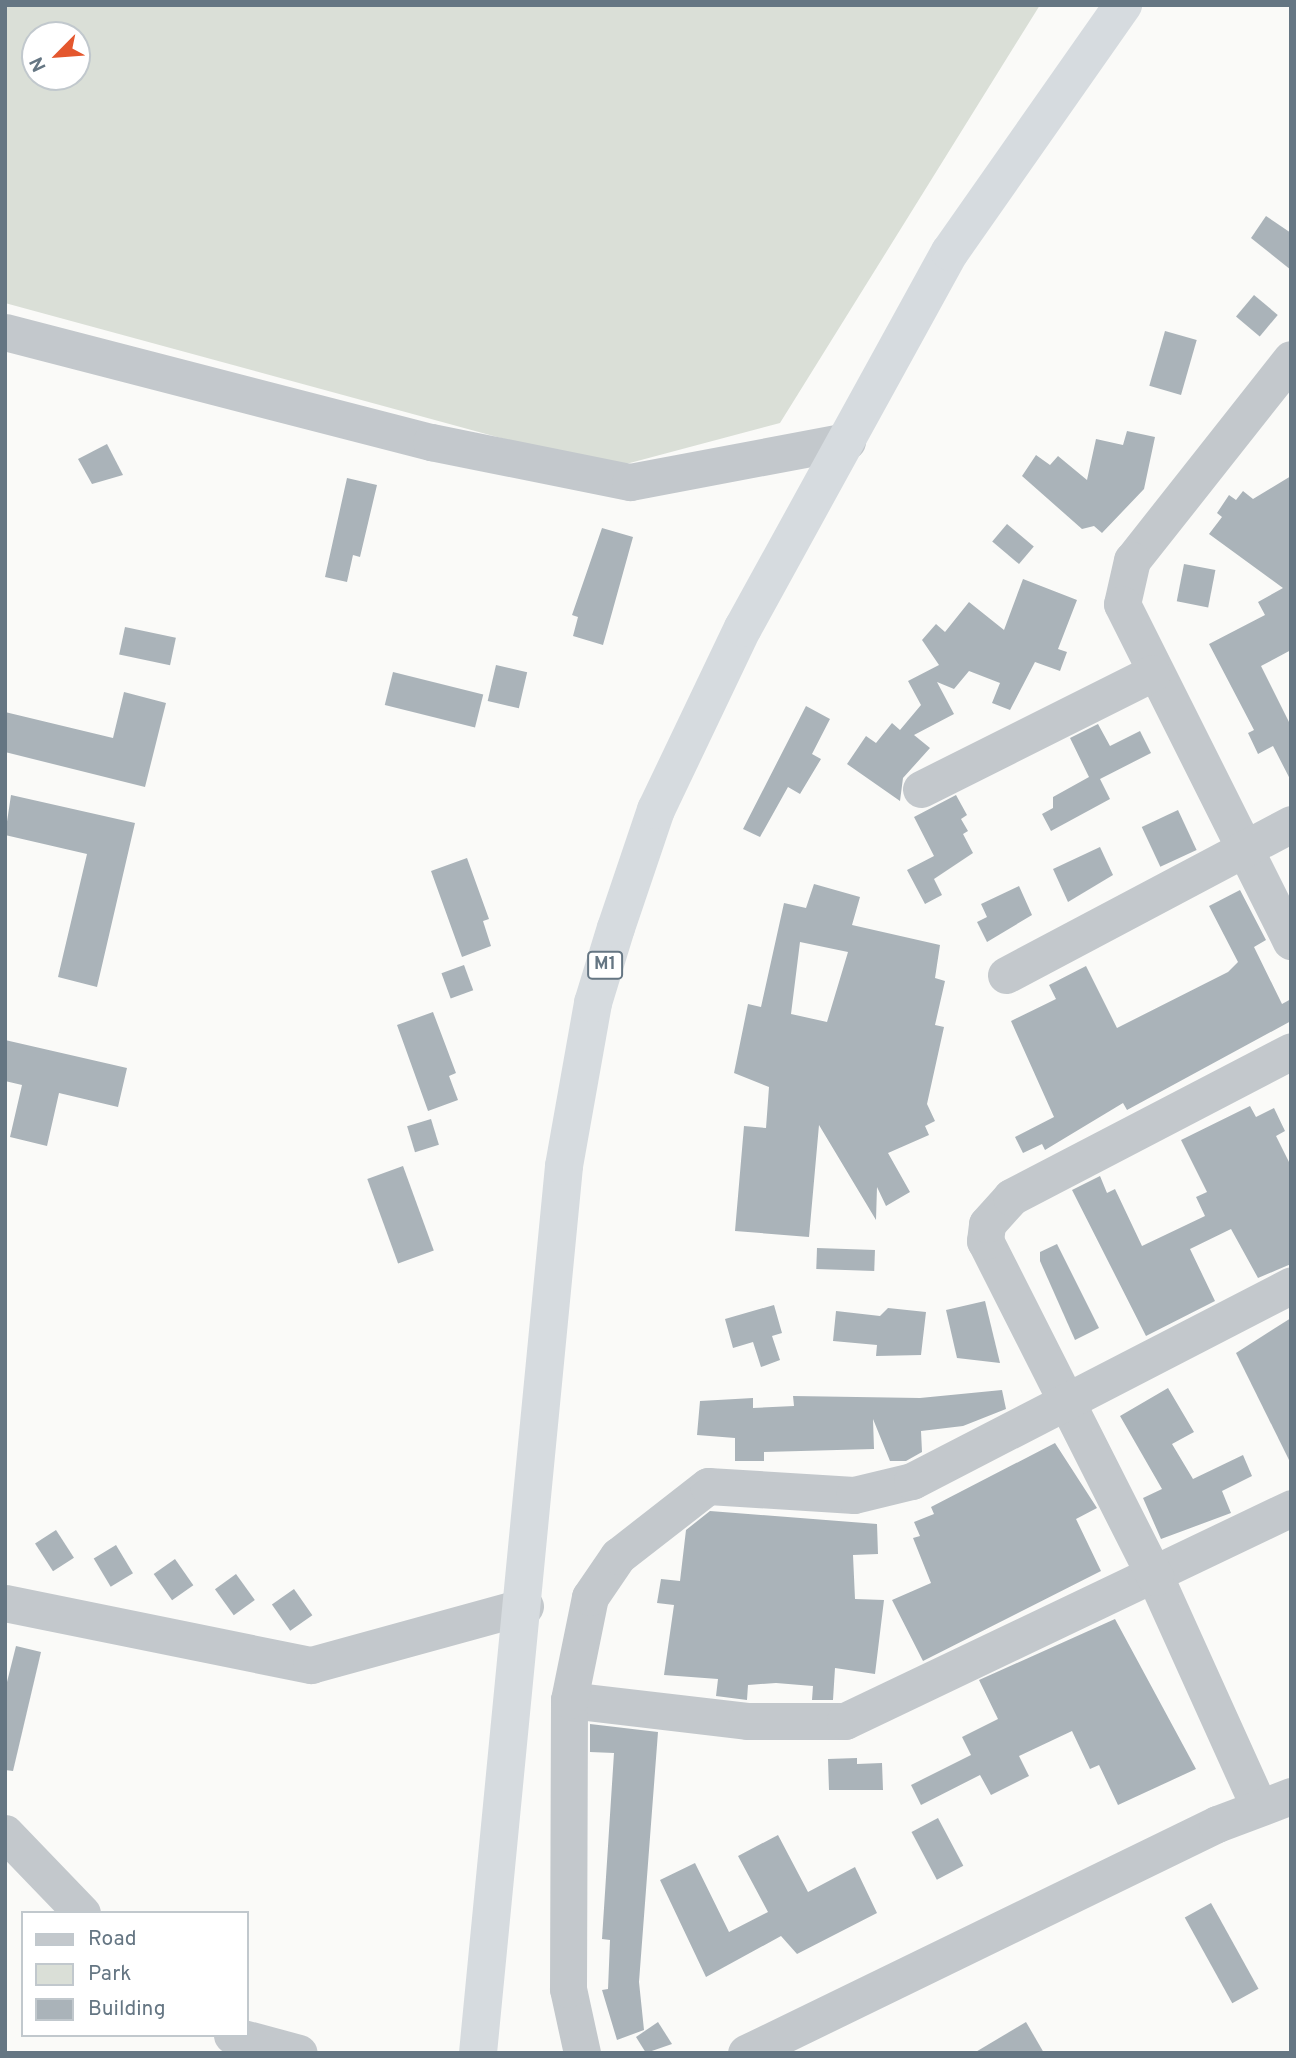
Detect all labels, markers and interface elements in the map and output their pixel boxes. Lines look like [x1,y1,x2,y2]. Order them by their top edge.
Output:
north arrow [21,21,91,91]
text: N [25,53,53,75]
road number: M1 [586,950,624,980]
legend [21,1911,248,2037]
text: Road [88,1926,137,1953]
text: Park [88,1961,131,1988]
text: Building [88,1996,166,2023]

